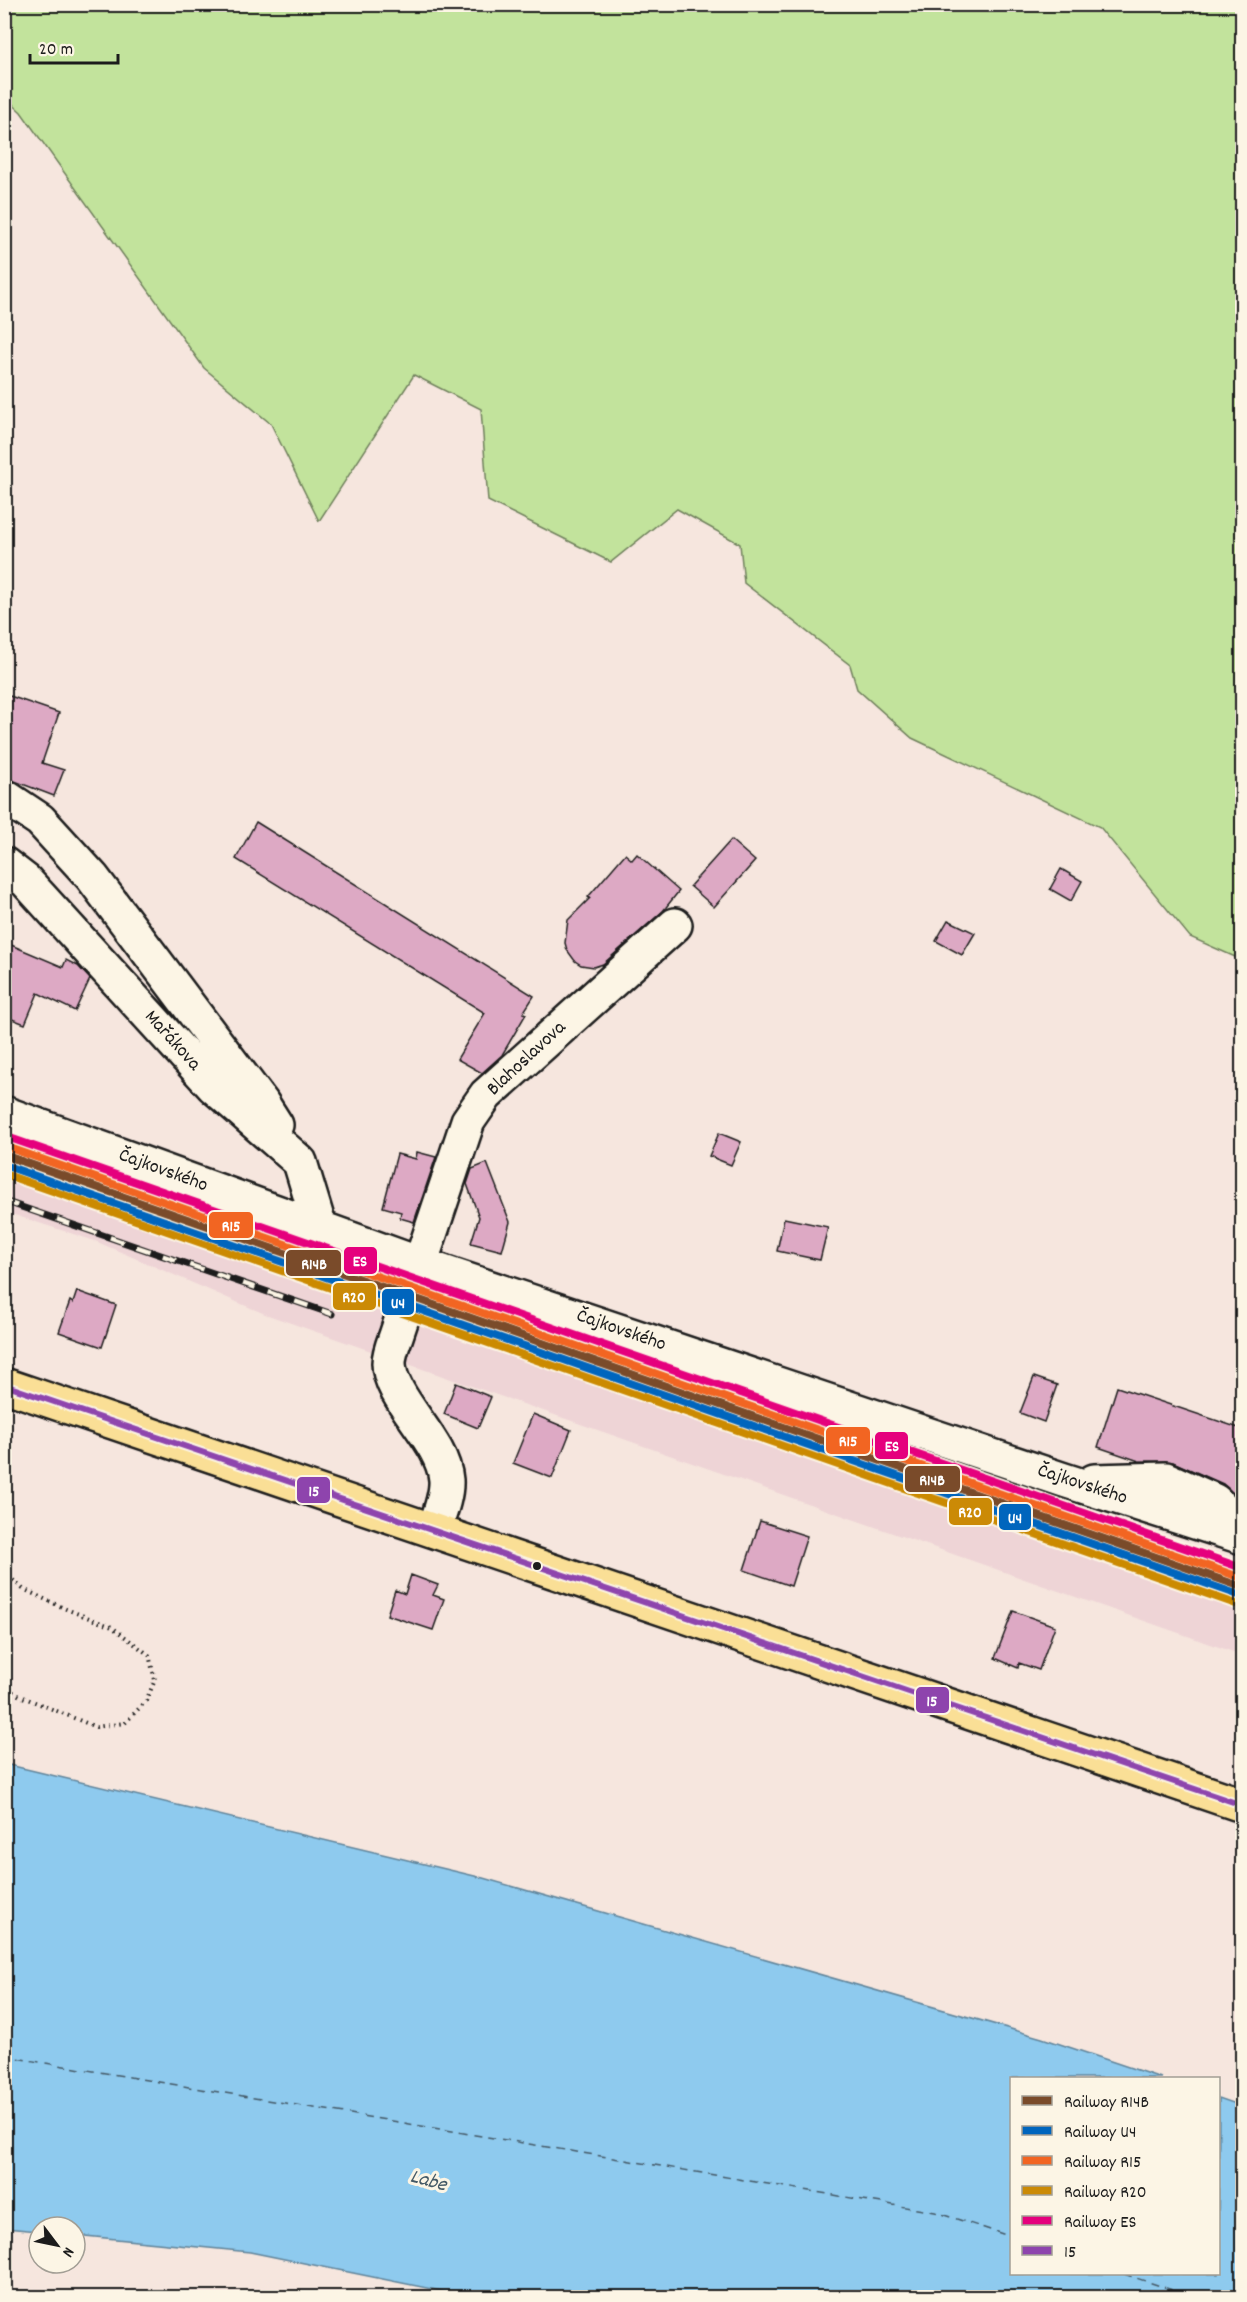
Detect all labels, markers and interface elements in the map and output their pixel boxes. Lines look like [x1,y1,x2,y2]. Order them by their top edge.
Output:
scale bar [30,27,118,65]
text: 20 m [39,38,73,63]
street label: Mařákova [137,1004,207,1078]
street label: Blahoslavova [481,1015,573,1103]
street label: Čajkovského [114,1142,212,1200]
line badge: R15 [208,1211,254,1239]
text: R15 [222,1216,240,1239]
line badge: ES [343,1246,378,1275]
line badge: R14B [285,1249,342,1277]
text: ES [353,1251,367,1274]
text: R14B [301,1254,327,1277]
line badge: R20 [332,1282,377,1311]
text: R20 [342,1287,366,1310]
line badge: U4 [381,1288,415,1316]
text: U4 [391,1293,405,1316]
street label: Čajkovského [572,1303,670,1359]
line badge: R15 [825,1426,871,1455]
text: R15 [839,1431,857,1454]
line badge: ES [874,1431,909,1460]
text: ES [885,1436,899,1459]
street label: Čajkovského [1033,1457,1131,1513]
line badge: R14B [904,1465,961,1493]
text: R14B [919,1470,945,1493]
line badge: 15 [296,1476,331,1504]
text: 15 [309,1481,319,1504]
line badge: R20 [948,1497,993,1526]
text: R20 [958,1502,982,1525]
line badge: U4 [998,1503,1032,1531]
text: U4 [1008,1508,1022,1531]
unlabelled marker [531,1560,543,1572]
line badge: 15 [915,1686,950,1714]
text: 15 [927,1691,937,1714]
legend [1010,2077,1220,2275]
text: Railway R14B [1064,2091,1149,2116]
text: Railway U4 [1064,2121,1136,2146]
text: Railway R15 [1064,2151,1141,2176]
water label: Labe [406,2163,451,2202]
text: Railway R20 [1064,2181,1147,2206]
text: Railway ES [1064,2211,1136,2236]
north arrow [27,2215,87,2275]
text: 15 [1064,2241,1076,2266]
text: N [56,2242,79,2261]

